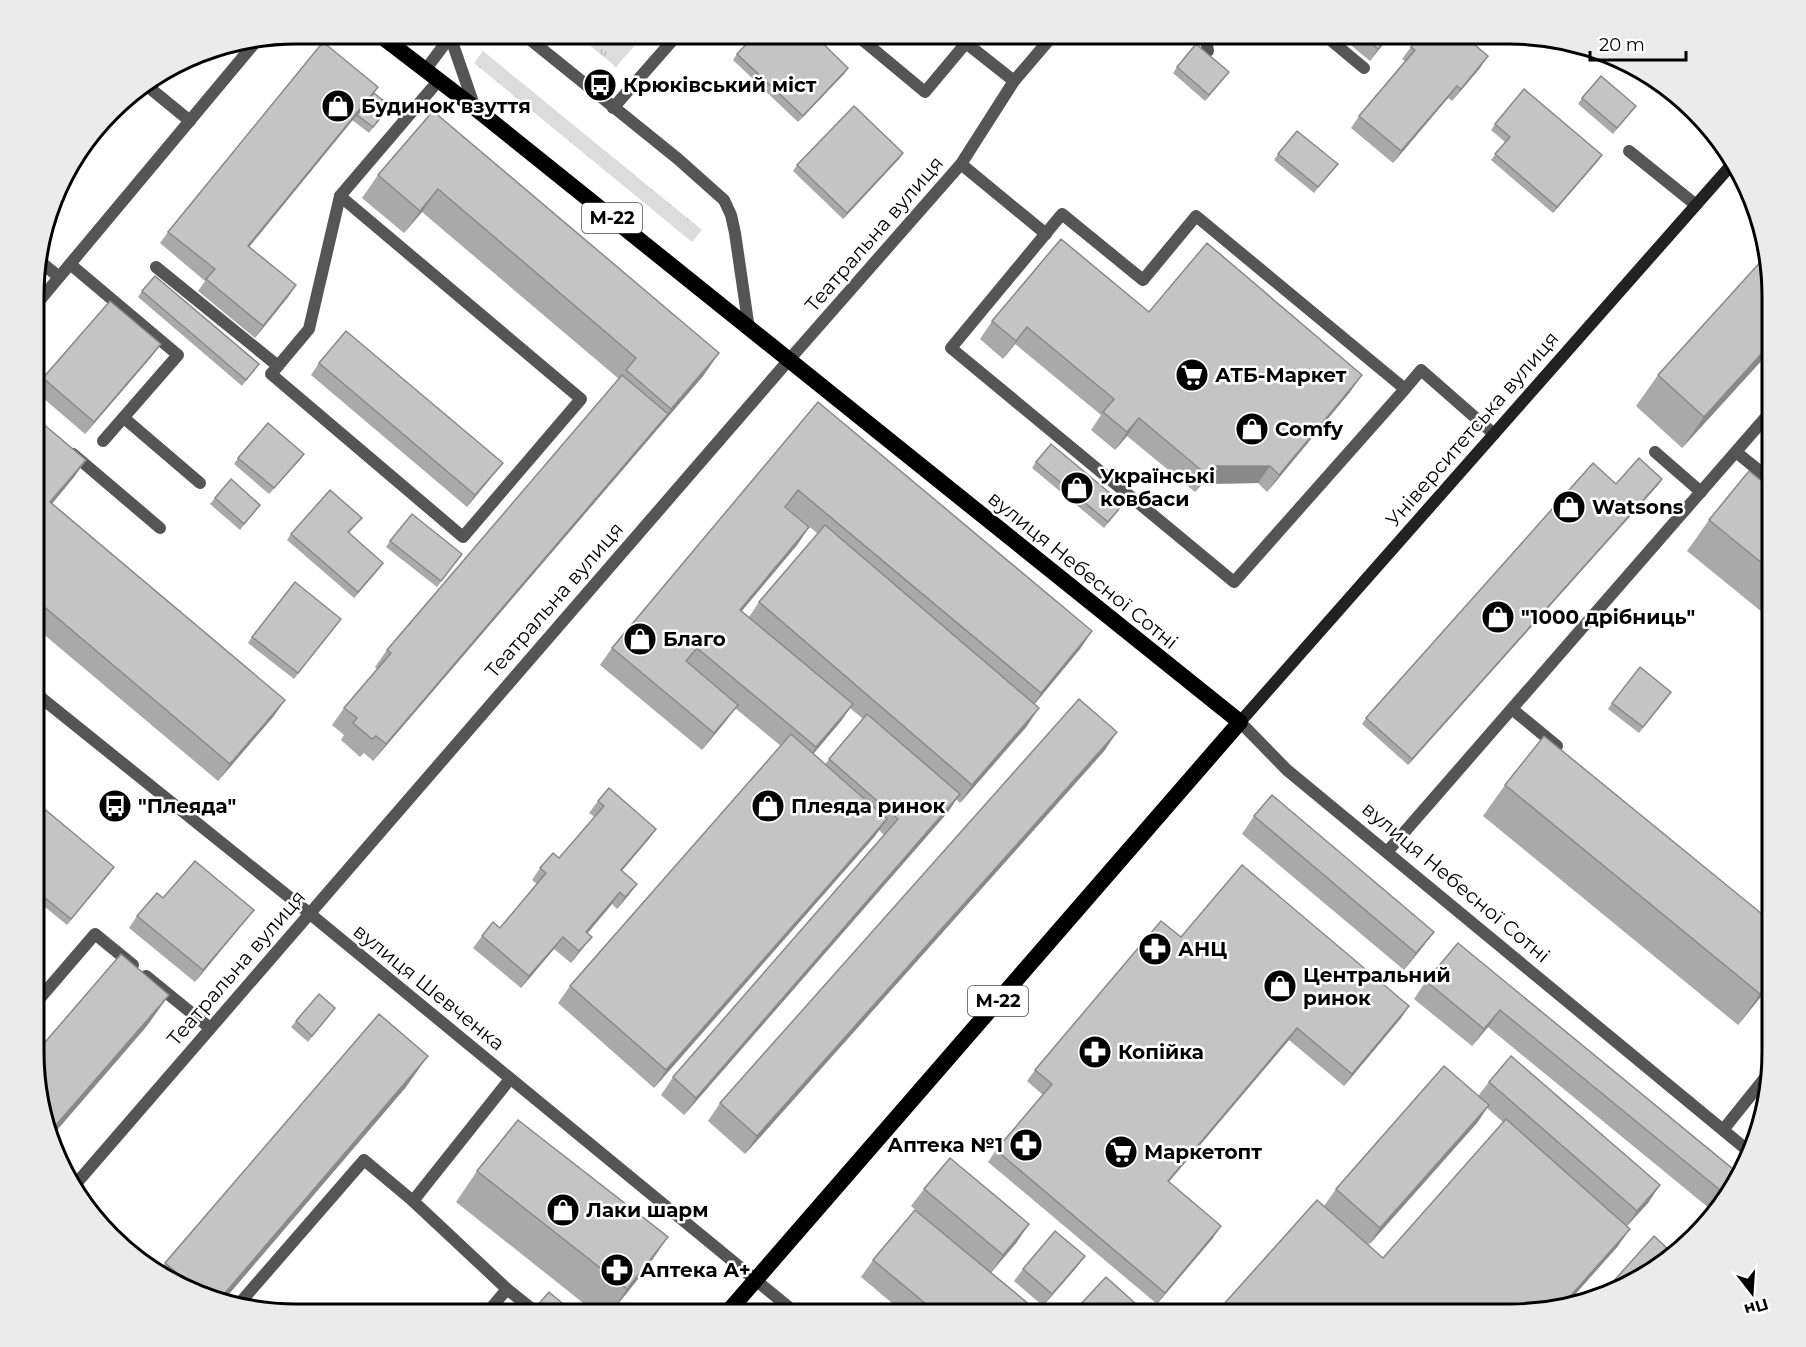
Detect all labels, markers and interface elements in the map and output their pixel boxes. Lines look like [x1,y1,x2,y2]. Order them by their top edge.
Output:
scale bar [1590,24,1686,62]
text: 20 m [1599,34,1645,56]
bus stop icon: Крюківський міст [582,67,618,103]
place label: Крюківський міст [623,73,817,97]
shop icon: Будинок взуття [320,88,356,124]
place label: Будинок взуття [361,94,531,118]
street label: Театральна вулиця [800,151,948,317]
road number: М-22 [582,203,642,233]
street label: Університетська вулиця [1381,326,1563,532]
supermarket icon: АТБ-Маркет [1174,357,1210,393]
place label: АТБ-Маркет [1215,363,1347,387]
shop icon: Comfy [1234,411,1270,447]
place label: Comfy [1275,417,1344,441]
place label: Українські ковбаси [1100,464,1215,511]
shop icon: Українські ковбаси [1059,470,1095,506]
street label: вулиця Небесної Сотні [983,486,1183,654]
shop icon: Watsons [1551,489,1587,525]
place label: Watsons [1592,495,1684,519]
street label: Театральна вулиця [480,517,628,683]
shop icon: "1000 дрібниць" [1480,599,1516,635]
place label: "1000 дрібниць" [1521,605,1695,629]
shop icon: Благо [622,621,658,657]
place label: Благо [663,627,726,651]
bus stop icon: "Плеяда" [97,788,133,824]
shop icon: Плеяда ринок [750,788,786,824]
place label: "Плеяда" [138,794,236,818]
place label: Плеяда ринок [791,794,945,818]
street label: вулиця Небесної Сотні [1357,797,1555,967]
street label: Театральна вулиця [162,885,310,1051]
street label: вулиця Шевченка [349,919,509,1055]
pharmacy icon: АНЦ [1137,931,1173,967]
place label: АНЦ [1178,937,1227,961]
place label: Центральний ринок [1303,963,1451,1010]
shop icon: Центральний ринок [1262,968,1298,1004]
road number: М-22 [968,986,1028,1016]
pharmacy icon: Копійка [1077,1034,1113,1070]
place label: Копійка [1118,1040,1204,1064]
pharmacy icon: Аптека №1 [1008,1127,1044,1163]
place label: Аптека №1 [887,1133,1003,1157]
supermarket icon: Маркетопт [1103,1134,1139,1170]
place label: Маркетопт [1144,1140,1262,1164]
shop icon: Лаки шарм [545,1192,581,1228]
place label: Лаки шарм [586,1198,708,1222]
pharmacy icon: Аптека А+ [599,1252,635,1288]
place label: Аптека А+ [640,1258,751,1282]
north arrow [1722,1263,1782,1323]
text: Пн [1742,1294,1771,1319]

